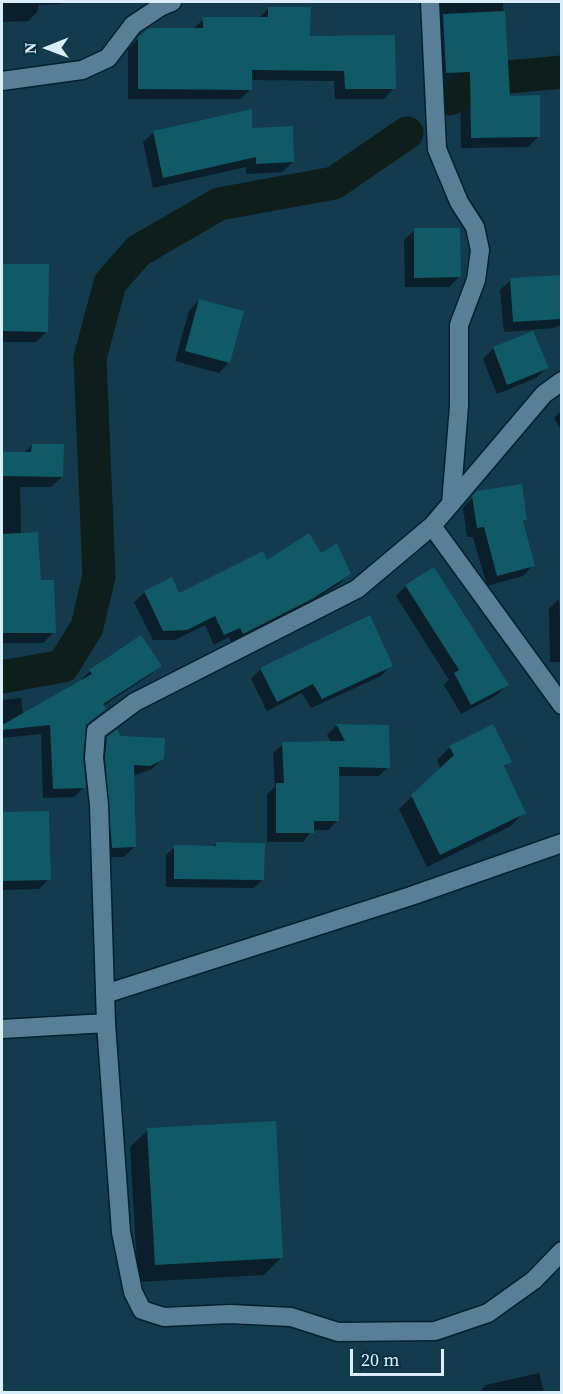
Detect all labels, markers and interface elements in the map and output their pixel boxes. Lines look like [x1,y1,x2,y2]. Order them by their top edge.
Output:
north arrow [18,18,78,78]
text: N [19,42,41,54]
scale bar [353,1337,448,1375]
text: 20 m [361,1347,399,1372]

